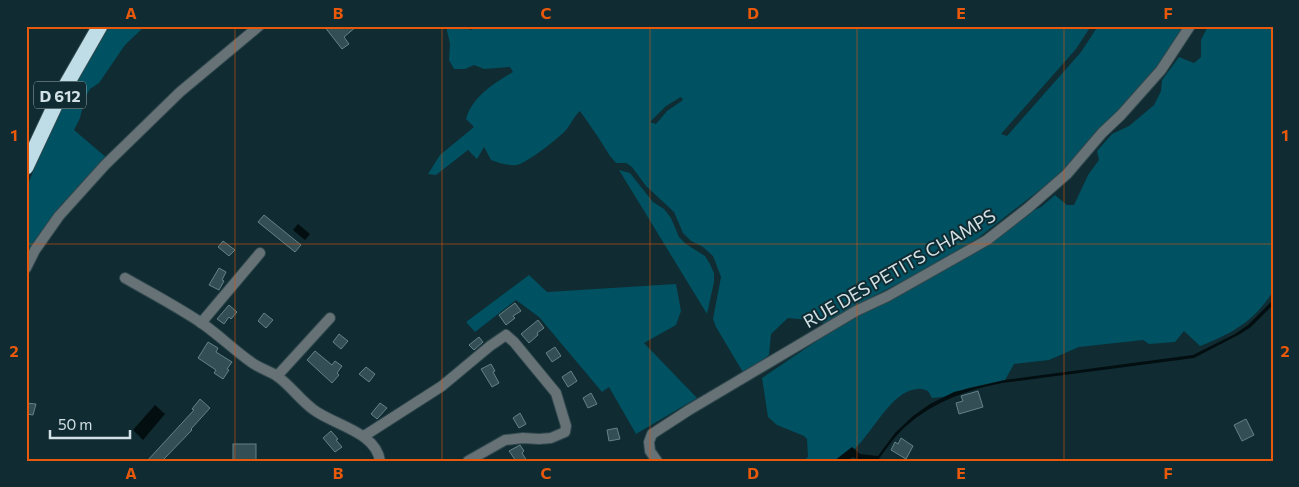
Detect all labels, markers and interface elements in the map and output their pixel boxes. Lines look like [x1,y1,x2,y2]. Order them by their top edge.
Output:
text: A [125,3,137,22]
text: B [333,3,344,22]
text: C [541,3,552,22]
text: D [747,3,759,22]
text: E [956,3,966,22]
text: F [1163,3,1173,22]
road number: D 612 [34,82,86,108]
text: 1 [10,125,18,144]
text: 1 [1281,125,1289,144]
street label: RUE DES PETITS CHAMPS [799,204,999,332]
text: 2 [9,341,19,360]
text: 2 [1280,341,1290,360]
scale bar [50,407,130,439]
text: 50 m [58,415,92,433]
text: A [125,463,137,482]
text: B [333,463,344,482]
text: C [541,463,552,482]
text: D [747,463,759,482]
text: E [956,463,966,482]
text: F [1163,463,1173,482]

